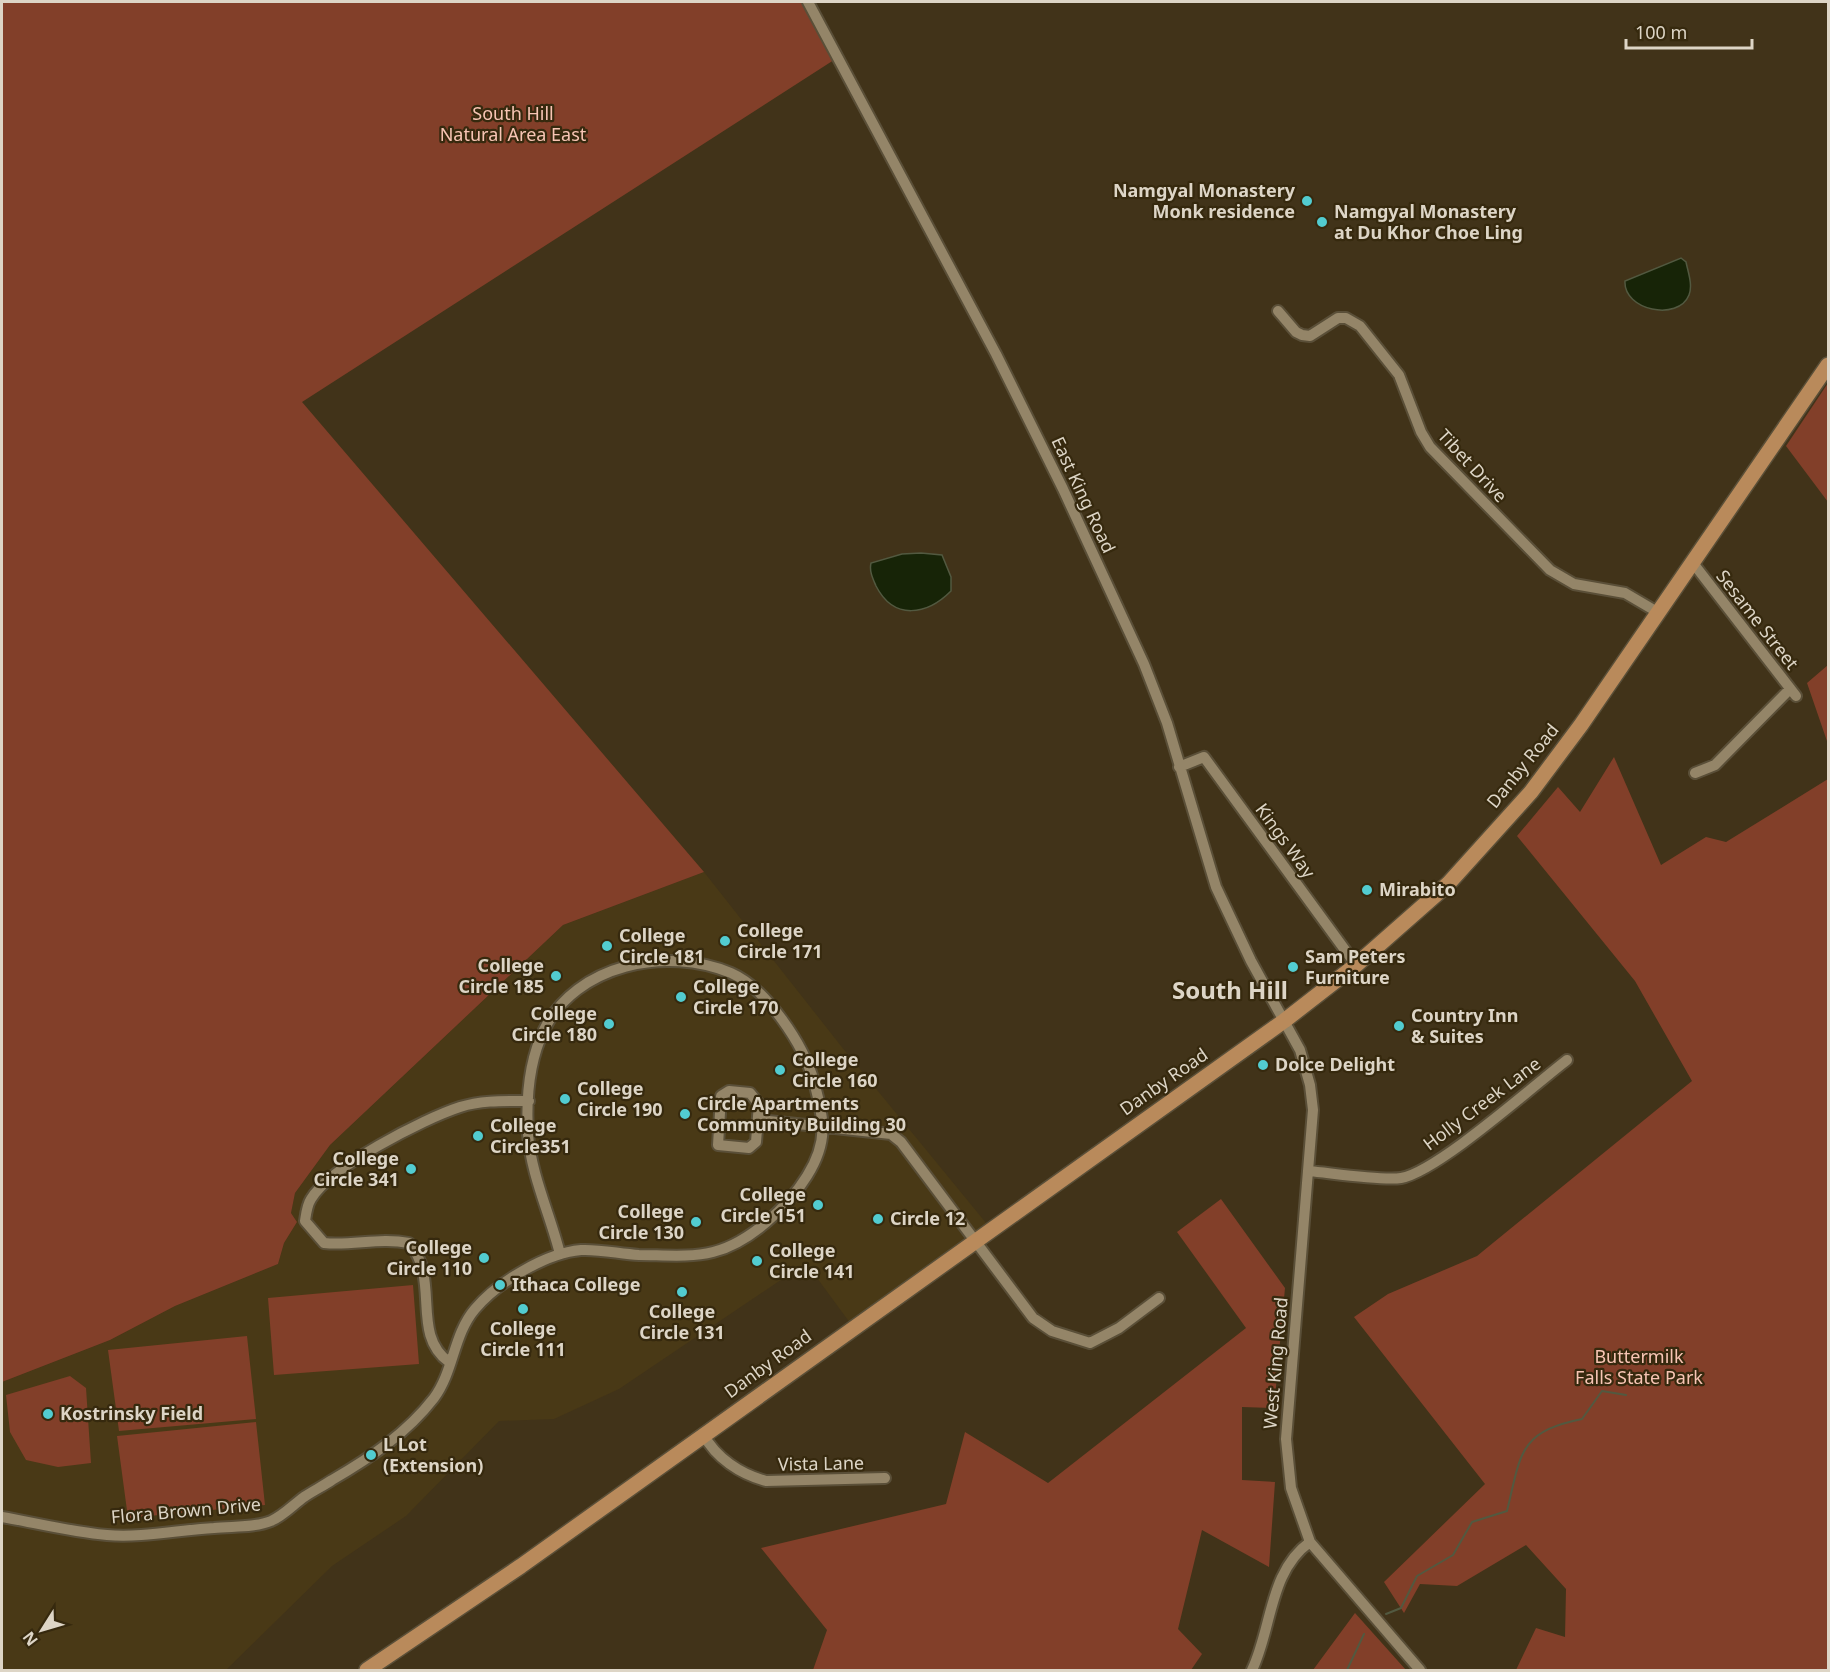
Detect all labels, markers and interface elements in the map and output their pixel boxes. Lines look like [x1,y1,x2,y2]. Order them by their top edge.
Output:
scale bar [1626,12,1752,50]
text: 100 m [1635,20,1687,44]
park label: South Hill Natural Area East [440,101,587,146]
place label: Namgyal Monastery Monk residence [1113,178,1296,223]
marker: Namgyal Monastery Monk residence [1300,194,1314,208]
place label: Namgyal Monastery at Du Khor Choe Ling [1334,199,1523,244]
marker: Namgyal Monastery at Du Khor Choe Ling [1315,215,1329,229]
street label: Tibet Drive [1433,424,1513,507]
street label: East King Road [1046,432,1121,557]
street label: Sesame Street [1711,564,1805,675]
street label: Danby Road [1481,718,1564,813]
street label: Kings Way [1251,798,1322,883]
place label: Mirabito [1379,877,1456,901]
marker: Mirabito [1360,883,1374,897]
place label: College Circle 171 [737,918,823,963]
place label: College Circle 181 [619,923,705,968]
marker: College Circle 171 [718,934,732,948]
marker: College Circle 181 [600,939,614,953]
place label: Sam Peters Furniture [1305,944,1406,989]
place label: College Circle 185 [458,953,544,998]
marker: Sam Peters Furniture [1286,960,1300,974]
marker: College Circle 185 [549,969,563,983]
district label: South Hill [1172,973,1288,1006]
place label: College Circle 170 [693,974,779,1019]
marker: College Circle 170 [674,990,688,1004]
place label: College Circle 180 [511,1001,597,1046]
place label: Country Inn & Suites [1411,1003,1518,1048]
marker: College Circle 180 [602,1017,616,1031]
marker: Country Inn & Suites [1392,1019,1406,1033]
street label: Danby Road [1115,1042,1212,1120]
place label: College Circle 160 [792,1047,878,1092]
street label: Holly Creek Lane [1418,1051,1545,1155]
place label: Dolce Delight [1275,1052,1395,1076]
marker: Dolce Delight [1256,1058,1270,1072]
marker: College Circle 160 [773,1063,787,1077]
place label: College Circle 190 [577,1076,663,1121]
place label: Circle Apartments Community Building 30 [697,1091,906,1136]
marker: College Circle 190 [558,1092,572,1106]
marker: Circle Apartments Community Building 30 [678,1107,692,1121]
place label: College Circle351 [490,1113,571,1158]
marker: College Circle351 [471,1129,485,1143]
place label: College Circle 341 [313,1146,399,1191]
marker: College Circle 341 [404,1162,418,1176]
place label: College Circle 151 [720,1182,806,1227]
marker: College Circle 151 [811,1198,825,1212]
place label: College Circle 130 [598,1199,684,1244]
place label: Circle 12 [890,1206,965,1230]
marker: Circle 12 [871,1212,885,1226]
marker: College Circle 130 [689,1215,703,1229]
place label: College Circle 110 [386,1235,472,1280]
place label: College Circle 141 [769,1238,855,1283]
marker: College Circle 110 [477,1251,491,1265]
marker: College Circle 141 [750,1254,764,1268]
place label: Ithaca College [512,1272,640,1296]
marker: Ithaca College [493,1278,507,1292]
marker: College Circle 131 [675,1285,689,1299]
street label: West King Road [1257,1296,1293,1430]
place label: College Circle 131 [639,1299,725,1344]
marker: College Circle 111 [516,1302,530,1316]
place label: College Circle 111 [480,1316,566,1361]
street label: Danby Road [719,1323,816,1403]
park label: Buttermilk Falls State Park [1575,1344,1703,1389]
place label: Kostrinsky Field [60,1401,203,1425]
marker: Kostrinsky Field [41,1407,55,1421]
place label: L Lot (Extension) [383,1432,483,1477]
marker: L Lot (Extension) [364,1448,378,1462]
street label: Vista Lane [778,1450,864,1476]
street label: Flora Brown Drive [110,1491,262,1529]
north arrow [12,1600,72,1660]
text: N [17,1627,43,1651]

